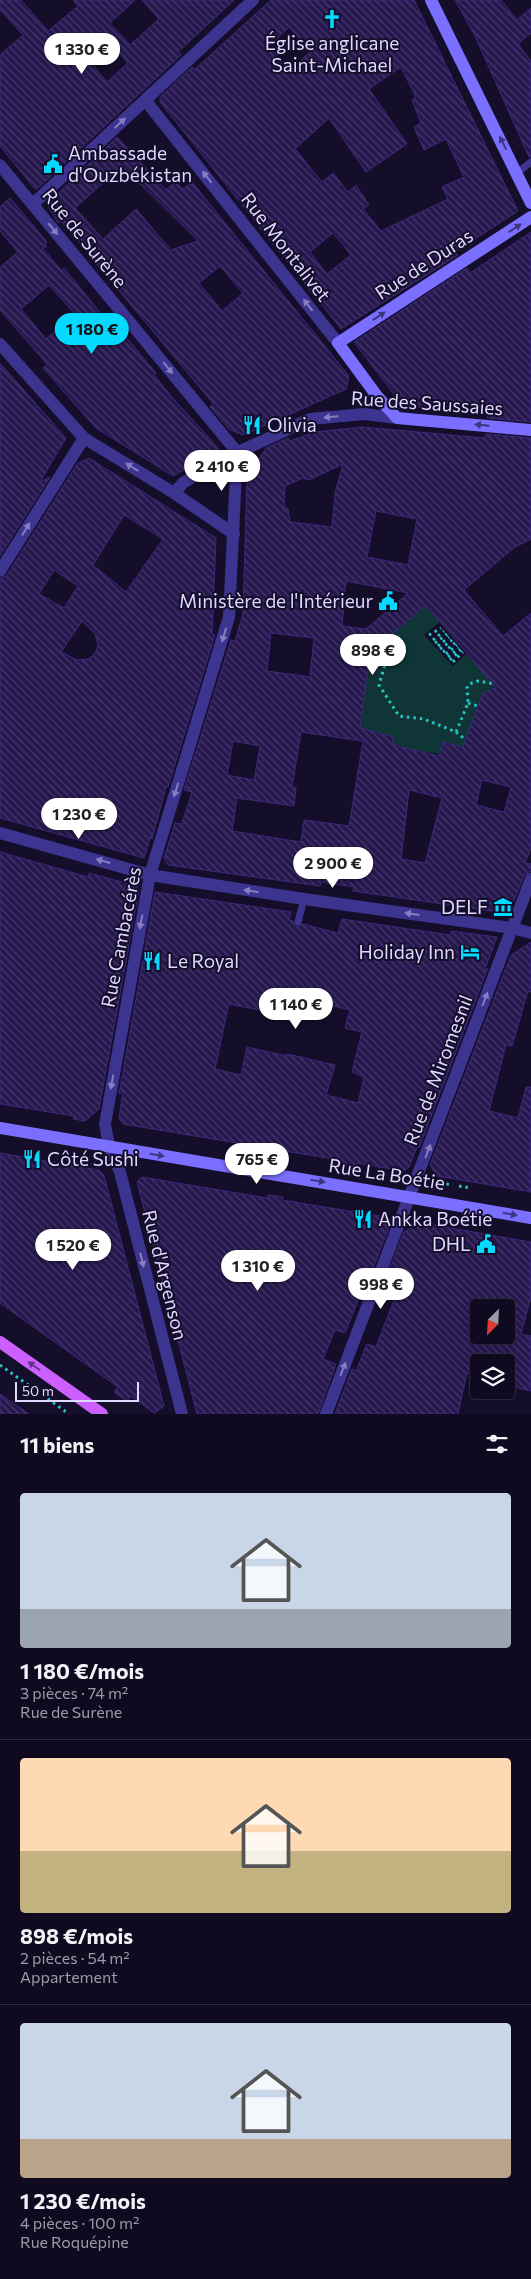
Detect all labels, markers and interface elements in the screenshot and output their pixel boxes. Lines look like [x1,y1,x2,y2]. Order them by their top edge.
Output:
church icon: Église anglicane Saint-Michael [321,8,343,30]
place label: Église anglicane Saint-Michael [265,31,399,76]
pin: 1 330 € [36,32,128,75]
text: 1 330 € [55,39,109,58]
one-way arrow [113,117,125,129]
one-way arrow [498,136,506,150]
place label: Ambassade d'Ouzbékistan [68,141,192,186]
public building icon: Ambassade d'Ouzbékistan [42,153,64,175]
one-way arrow [201,171,212,184]
street label: Rue de Surène [38,183,133,292]
street label: Rue Montalivet [237,188,336,306]
one-way arrow [48,222,59,235]
street label: Rue de Duras [370,223,477,304]
one-way arrow [508,223,521,232]
one-way arrow [302,299,313,312]
pin: 1 180 € [46,312,138,355]
one-way arrow [372,312,385,321]
text: 1 180 € [66,319,118,338]
one-way arrow [162,362,173,375]
street label: Rue des Saussaies [350,386,504,419]
place label: Olivia [267,413,317,436]
one-way arrow [323,413,339,421]
restaurant icon: Olivia [241,414,263,436]
one-way arrow [474,421,490,429]
pin: 2 410 € [176,450,268,492]
text: 2 410 € [195,456,249,475]
one-way arrow [126,463,139,472]
one-way arrow [21,523,30,536]
place label: Ministère de l'Intérieur [179,589,373,612]
public building icon: Ministère de l'Intérieur [377,590,399,612]
one-way arrow [219,627,227,642]
pin: 898 € [338,634,408,676]
text: 898 € [351,640,395,659]
one-way arrow [172,783,180,798]
pin: 1 230 € [33,798,125,840]
text: 1 230 € [52,804,106,823]
pin: 2 900 € [287,846,379,889]
text: 2 900 € [304,853,362,872]
one-way arrow [96,857,111,865]
street label: Rue Cambacérès [96,865,145,1009]
one-way arrow [243,886,259,894]
place label: DELF [441,895,488,918]
museum icon: DELF [492,896,514,918]
one-way arrow [404,910,420,918]
one-way arrow [137,915,145,930]
place label: Holiday Inn [358,940,455,963]
hotel icon: Holiday Inn [459,941,481,963]
place label: Le Royal [167,949,239,972]
restaurant icon: Le Royal [141,950,163,972]
pin: 1 140 € [250,988,342,1030]
street label: Rue de Miromesnil [398,991,477,1148]
one-way arrow [482,992,490,1007]
text: 1 140 € [270,994,322,1013]
one-way arrow [108,1075,116,1091]
pin: 765 € [222,1142,292,1185]
one-way arrow [424,1144,432,1158]
place label: Côté Sushi [47,1147,139,1170]
restaurant icon: Côté Sushi [21,1148,43,1170]
text: 765 € [236,1149,278,1168]
one-way arrow [150,1151,166,1159]
street label: Rue La Boétie [327,1153,447,1194]
one-way arrow [310,1178,326,1186]
street label: Rue d'Argenson [138,1207,193,1342]
place label: Ankka Boétie [378,1207,492,1230]
restaurant icon: Ankka Boétie [352,1208,374,1230]
one-way arrow [502,1210,518,1218]
pin: 1 520 € [27,1228,119,1271]
place label: DHL [432,1232,471,1255]
public building icon: DHL [475,1233,497,1255]
text: 1 520 € [46,1235,100,1254]
pin: 1 310 € [212,1250,304,1292]
one-way arrow [138,1253,146,1268]
text: 1 310 € [232,1256,284,1275]
pin: 998 € [346,1268,416,1310]
text: 998 € [359,1274,403,1293]
north arrow [470,1299,515,1344]
map controls [470,1299,515,1399]
button: layers [470,1354,515,1399]
one-way arrow [27,1361,40,1371]
one-way arrow [340,1361,347,1376]
scale bar [15,1379,139,1402]
text: 50 m [22,1382,54,1399]
icon: filters [483,1430,511,1458]
text: 11 biens [20,1432,94,1457]
icon: home [221,1525,311,1615]
text: 1 180 €/mois [20,1658,144,1683]
text: 3 pièces · 74 m² [20,1683,128,1702]
text: Rue de Surène [20,1702,122,1721]
icon: home [221,1791,311,1881]
text: 898 €/mois [20,1923,133,1948]
text: 2 pièces · 54 m² [20,1948,130,1967]
text: Appartement [20,1967,118,1986]
icon: home [221,2056,311,2146]
text: 1 230 €/mois [20,2188,146,2213]
text: 4 pièces · 100 m² [20,2213,139,2232]
text: Rue Roquépine [20,2232,129,2251]

